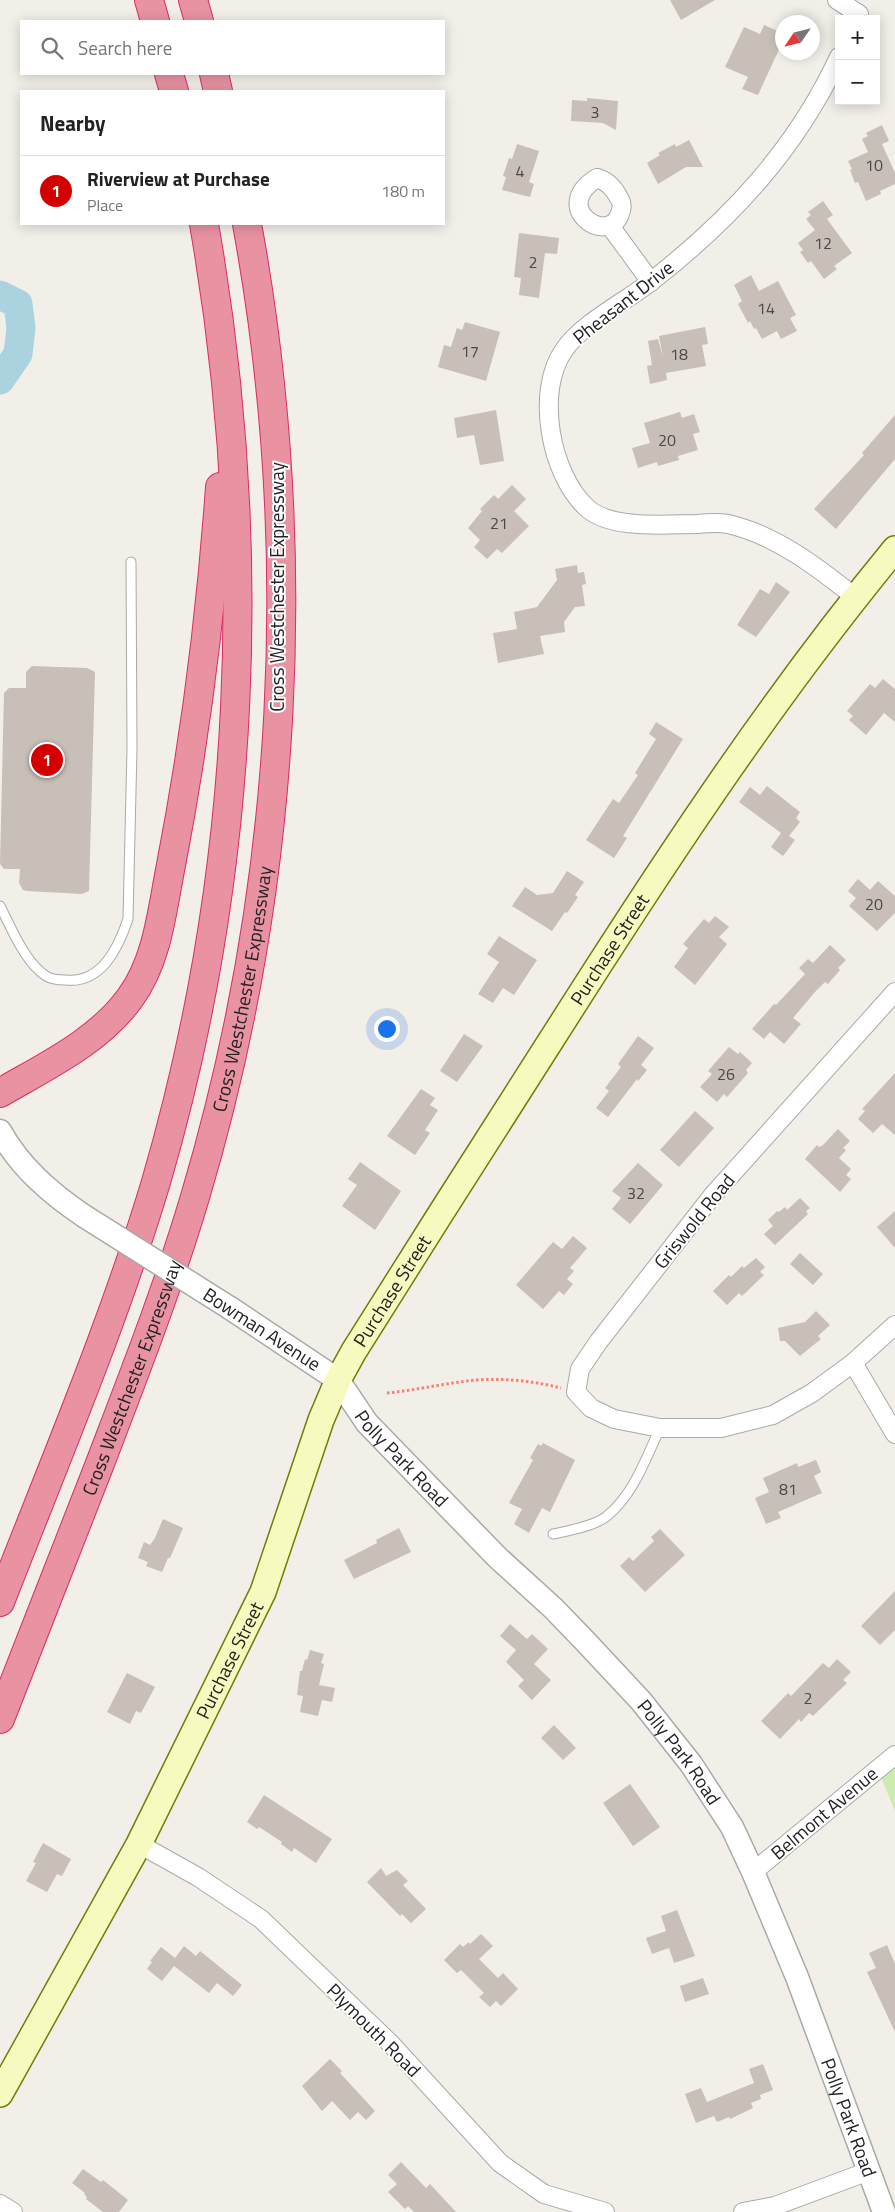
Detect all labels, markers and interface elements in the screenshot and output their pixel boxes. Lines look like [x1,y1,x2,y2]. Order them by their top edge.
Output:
north arrow [775,15,820,60]
map controls [835,15,880,105]
button: + [835,15,880,60]
search box [20,20,445,75]
text: Search here [78,33,172,62]
icon: search [38,34,66,62]
button: − [835,60,880,105]
house number: 3 [591,100,599,124]
text: Nearby [40,107,105,139]
house number: 10 [865,153,883,177]
house number: 4 [516,159,525,183]
text: Riverview at Purchase [87,164,270,193]
text: 1 [52,179,60,203]
text: 180 m [381,179,425,203]
text: Place [87,193,123,217]
house number: 12 [814,231,832,255]
house number: 2 [529,250,537,274]
street label: Pheasant Drive [566,253,679,350]
house number: 14 [757,296,775,320]
house number: 17 [461,339,479,363]
house number: 18 [670,342,688,366]
house number: 20 [658,428,676,452]
street label: Cross Westchester Expressway [262,462,291,712]
house number: 21 [490,511,508,535]
pin: 1 [31,741,63,779]
street label: Cross Westchester Expressway [204,864,279,1115]
street label: Purchase Street [562,887,656,1010]
house number: 20 [865,892,883,916]
your location [374,1016,400,1042]
house number: 26 [717,1062,735,1086]
street label: Griswold Road [646,1167,741,1275]
house number: 32 [627,1181,645,1205]
street label: Purchase Street [345,1229,438,1352]
street label: Cross Westchester Expressway [74,1256,188,1500]
street label: Bowman Avenue [198,1280,327,1378]
street label: Polly Park Road [348,1404,456,1513]
house number: 81 [779,1477,797,1501]
street label: Purchase Street [188,1596,270,1723]
house number: 2 [804,1686,812,1710]
street label: Polly Park Road [631,1693,729,1810]
street label: Belmont Avenue [764,1759,884,1866]
street label: Plymouth Road [321,1976,428,2083]
street label: Polly Park Road [814,2054,885,2181]

